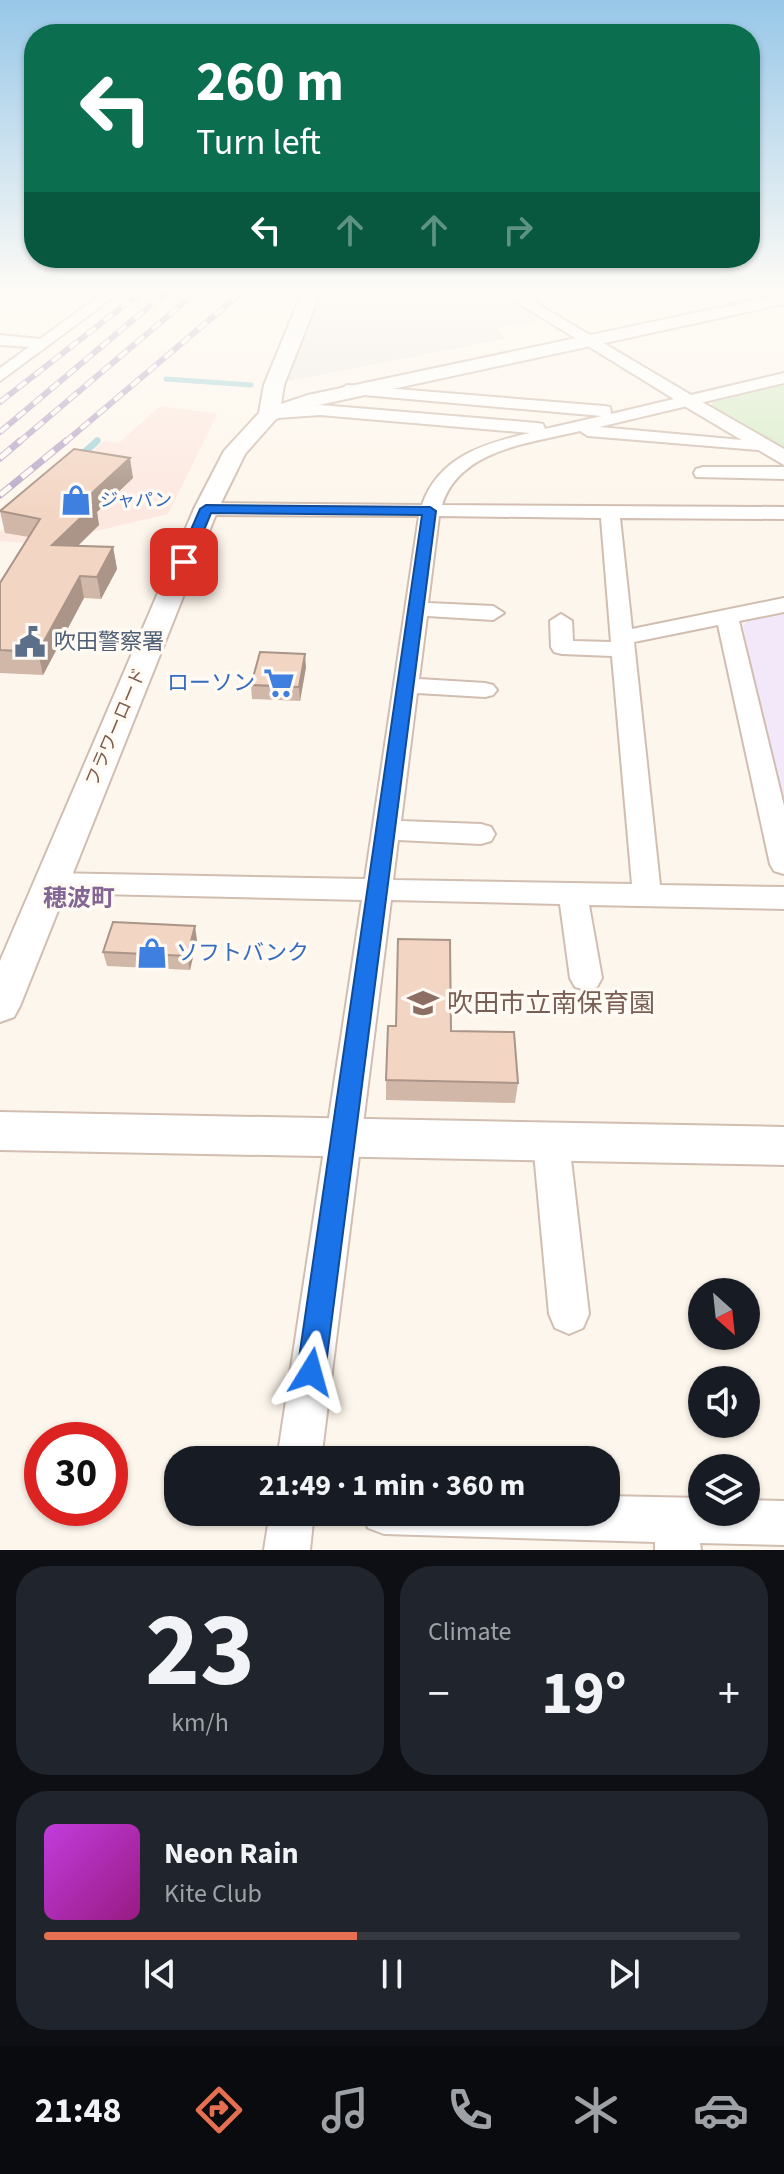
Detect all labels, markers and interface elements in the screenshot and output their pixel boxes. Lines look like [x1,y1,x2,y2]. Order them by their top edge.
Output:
text: 260 m [196,43,344,122]
icon: left [64,56,168,160]
text: Turn left [196,117,321,168]
icon: left [244,208,288,252]
icon: ahead [328,208,372,252]
icon: ahead [412,208,456,252]
icon: right [496,208,540,252]
shop icon: ジャパン [59,483,93,517]
place label: ジャパン [100,488,172,513]
pin [150,528,218,596]
icon: arrive [162,540,206,584]
public building icon: 吹田警察署 [13,625,47,659]
place label: 吹田警察署 [54,626,164,658]
street label: フラワーロード [80,664,152,790]
supermarket icon: ローソン [262,666,296,700]
place label: ローソン [167,667,255,699]
district label: 穂波町 [43,881,115,916]
shop icon: ソフトバンク [135,936,169,970]
place label: ソフトバンク [176,937,309,969]
place label: 吹田市立南保育園 [447,985,655,1022]
school or university icon: 吹田市立南保育園 [406,986,440,1020]
north arrow [688,1278,760,1350]
map controls [688,1278,760,1526]
position arrow [269,1330,353,1414]
button: sound [688,1366,760,1438]
speed limit sign: 30 [24,1422,128,1526]
button: layers [688,1454,760,1526]
text: 21:49 · 1 min · 360 m [259,1464,525,1507]
text: 23 [145,1578,255,1726]
text: Climate [428,1613,512,1650]
text: 19° [541,1652,627,1737]
text: − [428,1663,450,1726]
text: + [718,1663,740,1726]
text: km/h [171,1704,229,1741]
text: Neon Rain [164,1832,299,1875]
text: Kite Club [164,1875,262,1912]
icon: previous [138,1952,182,1996]
icon: pause [370,1952,414,1996]
icon: next [602,1952,646,1996]
icon: directions [191,2082,247,2138]
icon: music [317,2082,373,2138]
icon: phone [442,2082,498,2138]
icon: climate [568,2082,624,2138]
icon: car [693,2082,749,2138]
text: 21:48 [35,2085,122,2136]

